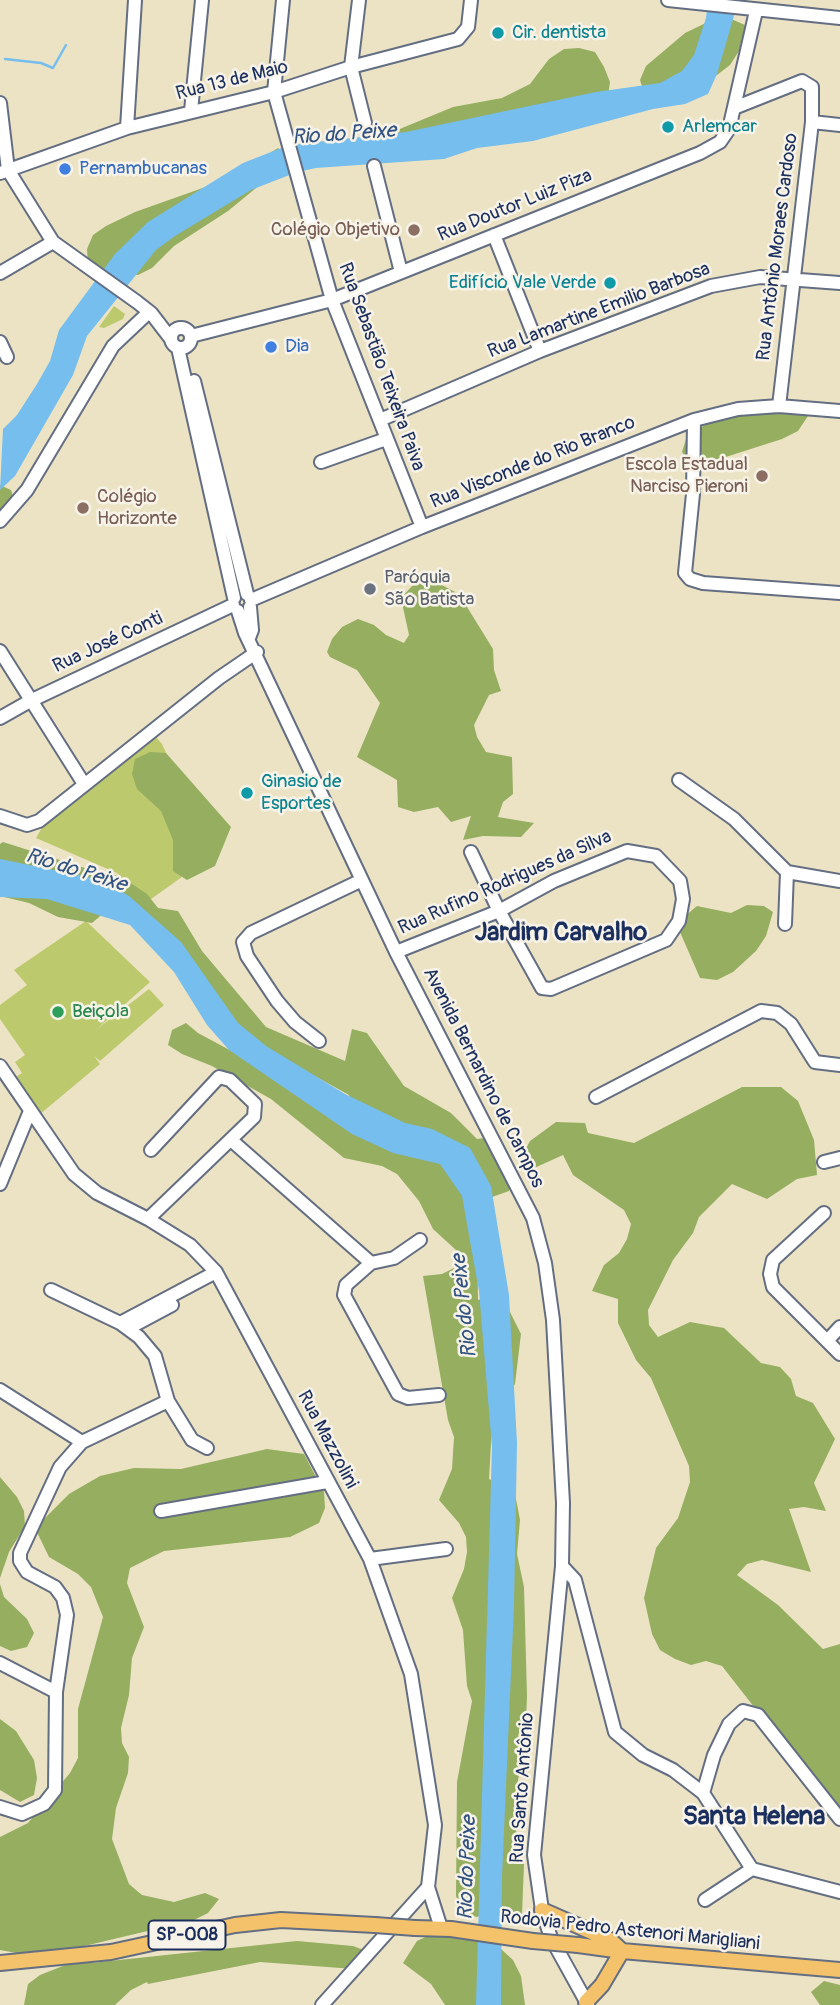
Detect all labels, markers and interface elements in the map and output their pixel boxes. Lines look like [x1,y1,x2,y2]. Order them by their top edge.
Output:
place label: Cir. dentista [512,22,606,44]
marker: Cir. dentista [490,25,506,41]
street label: Rua 13 de Maio [174,56,290,106]
place label: Arlemcar [682,116,757,138]
water label: Rio do Peixe [291,119,397,151]
marker: Arlemcar [660,119,676,135]
street label: Rua Antônio Moraes Cardoso [753,132,803,362]
place label: Pernambucanas [79,158,207,180]
marker: Pernambucanas [57,161,73,177]
street label: Rua Doutor Luiz Piza [435,165,595,247]
place label: Colégio Objetivo [271,219,400,241]
marker: Colégio Objetivo [406,222,422,238]
street label: Rua Lamartine Emilio Barbosa [485,258,713,364]
street label: Rua Sebastião Teixeira Paiva [333,260,429,474]
place label: Edifício Vale Verde [449,272,596,294]
marker: Edifício Vale Verde [602,275,618,291]
place label: Dia [285,336,309,358]
marker: Dia [263,339,279,355]
street label: Rua Visconde do Rio Branco [427,411,639,515]
place label: Escola Estadual Narciso Pieroni [625,454,748,498]
marker: Escola Estadual Narciso Pieroni [754,468,770,484]
place label: Colégio Horizonte [97,486,177,530]
marker: Colégio Horizonte [75,500,91,516]
place label: Paróquia São Batista [384,567,474,611]
marker: Paróquia São Batista [362,581,378,597]
street label: Rua José Conti [49,608,167,678]
place label: Ginasio de Esportes [261,771,341,815]
marker: Ginasio de Esportes [239,785,255,801]
street label: Rua Rufino Rodrigues da Silva [395,826,615,940]
water label: Rio do Peixe [23,844,129,898]
district label: Jardim Carvalho [475,917,647,949]
street label: Avenida Bernardino de Campos [417,964,549,1192]
place label: Beiçola [72,1001,129,1023]
marker: Beiçola [50,1004,66,1020]
water label: Rio do Peixe [447,1253,483,1359]
street label: Rua Mazzolini [292,1387,362,1493]
street label: Rua Santo Antônio [506,1712,540,1864]
district label: Santa Helena [683,1801,825,1833]
water label: Rio do Peixe [454,1816,482,1920]
street label: Rodovia Pedro Astenori Marigliani [499,1906,761,1956]
road number: SP-008 [148,1921,226,1950]

